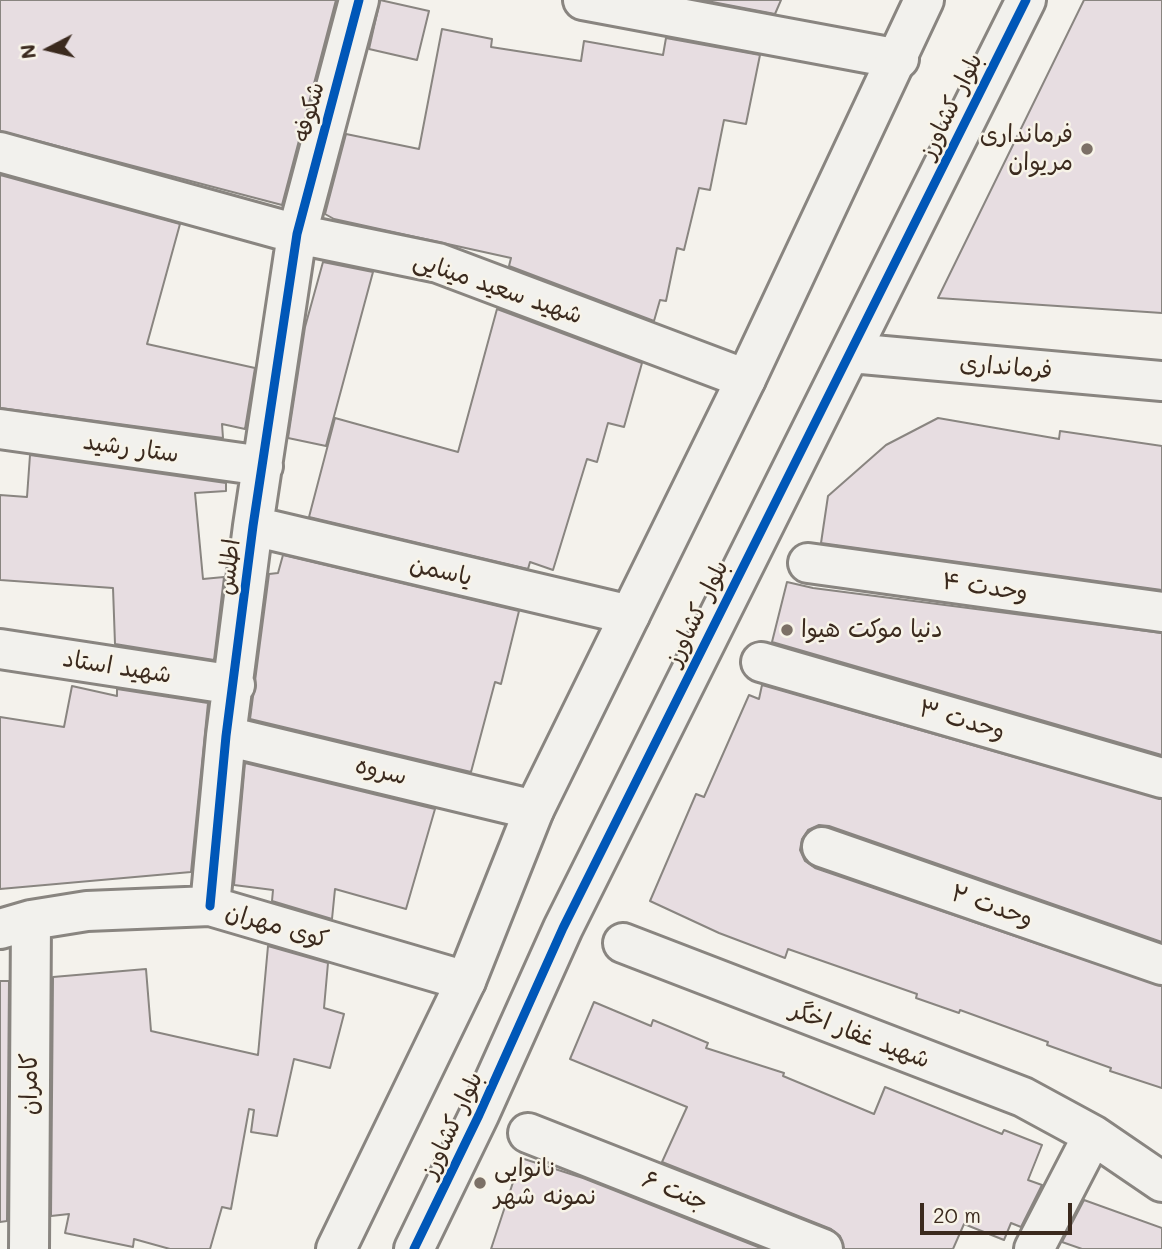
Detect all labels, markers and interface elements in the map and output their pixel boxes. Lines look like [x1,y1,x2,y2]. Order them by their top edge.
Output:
north arrow [14,14,84,84]
text: N [14,43,41,60]
street label: بلوار کشاورز [913,48,989,164]
street label: شکوفه [287,79,331,145]
place label: فرمانداری مریوان [980,121,1073,177]
marker: فرمانداری مریوان [1079,141,1095,157]
street label: شهید سعید مینایی [410,246,586,330]
street label: فرمانداری [958,349,1054,385]
street label: ستار رشید [81,427,181,469]
street label: اطلس [211,537,247,597]
street label: یاسمن [407,550,475,592]
street label: بلوار کشاورز [659,555,735,671]
street label: وحدت ۴ [940,567,1030,607]
place label: دنیا موکت هیوا [801,616,943,644]
marker: دنیا موکت هیوا [779,622,795,638]
street label: شهید استاد [61,644,173,690]
street label: وحدت ۳ [916,694,1008,746]
street label: سروه [352,751,410,791]
street label: وحدت ۲ [947,879,1037,933]
street label: کوی مهران [222,898,332,954]
street label: شهید غفار اخگر [786,995,934,1075]
street label: کامران [16,1053,44,1115]
street label: بلوار کشاورز [415,1067,489,1183]
place label: نانوایی نمونه شهر [494,1155,597,1211]
street label: جنت ۶ [638,1165,712,1217]
marker: نانوایی نمونه شهر [472,1175,488,1191]
scale bar [924,1190,1076,1234]
text: 20 m [933,1201,981,1228]

